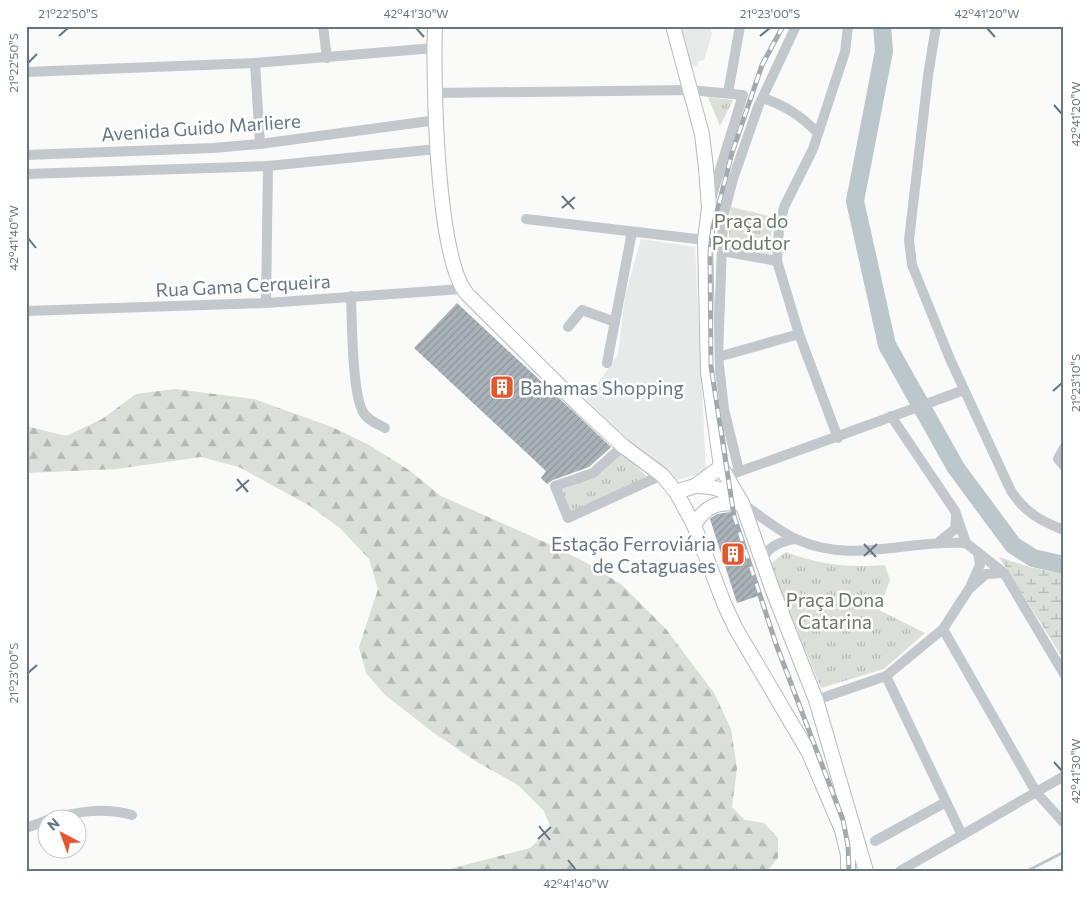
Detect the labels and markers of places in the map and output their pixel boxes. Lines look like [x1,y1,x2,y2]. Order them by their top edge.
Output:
building icon: Bahamas Shopping [489,374,515,400]
place label: Bahamas Shopping [520,376,684,399]
place label: Estação Ferroviária de Cataguases [551,532,716,577]
building icon: Estação Ferroviária de Cataguases [720,541,746,567]

